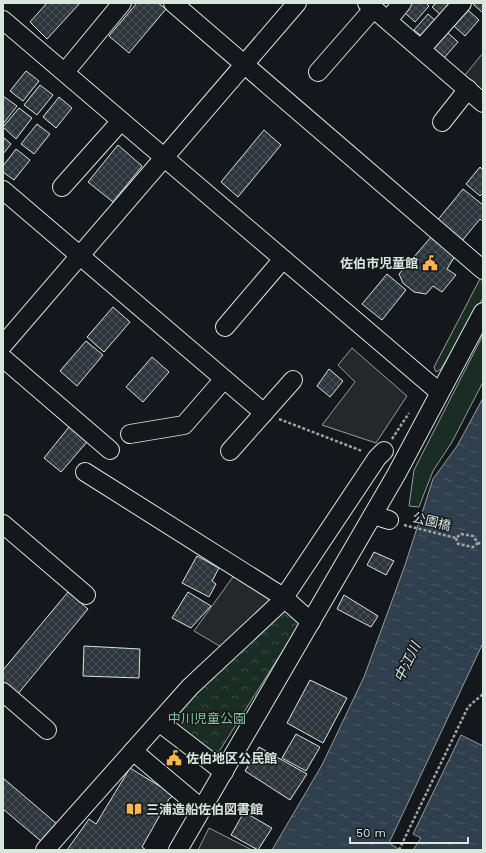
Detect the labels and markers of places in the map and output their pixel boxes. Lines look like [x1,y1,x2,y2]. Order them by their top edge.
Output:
public building icon: 佐伯市児童館 [421,254,439,272]
place label: 佐伯市児童館 [340,256,418,271]
public building icon: 佐伯地区公民館 [165,749,183,767]
place label: 佐伯地区公民館 [186,751,277,766]
library icon: 三浦造船佐伯図書館 [125,800,143,818]
place label: 三浦造船佐伯図書館 [146,802,263,817]

